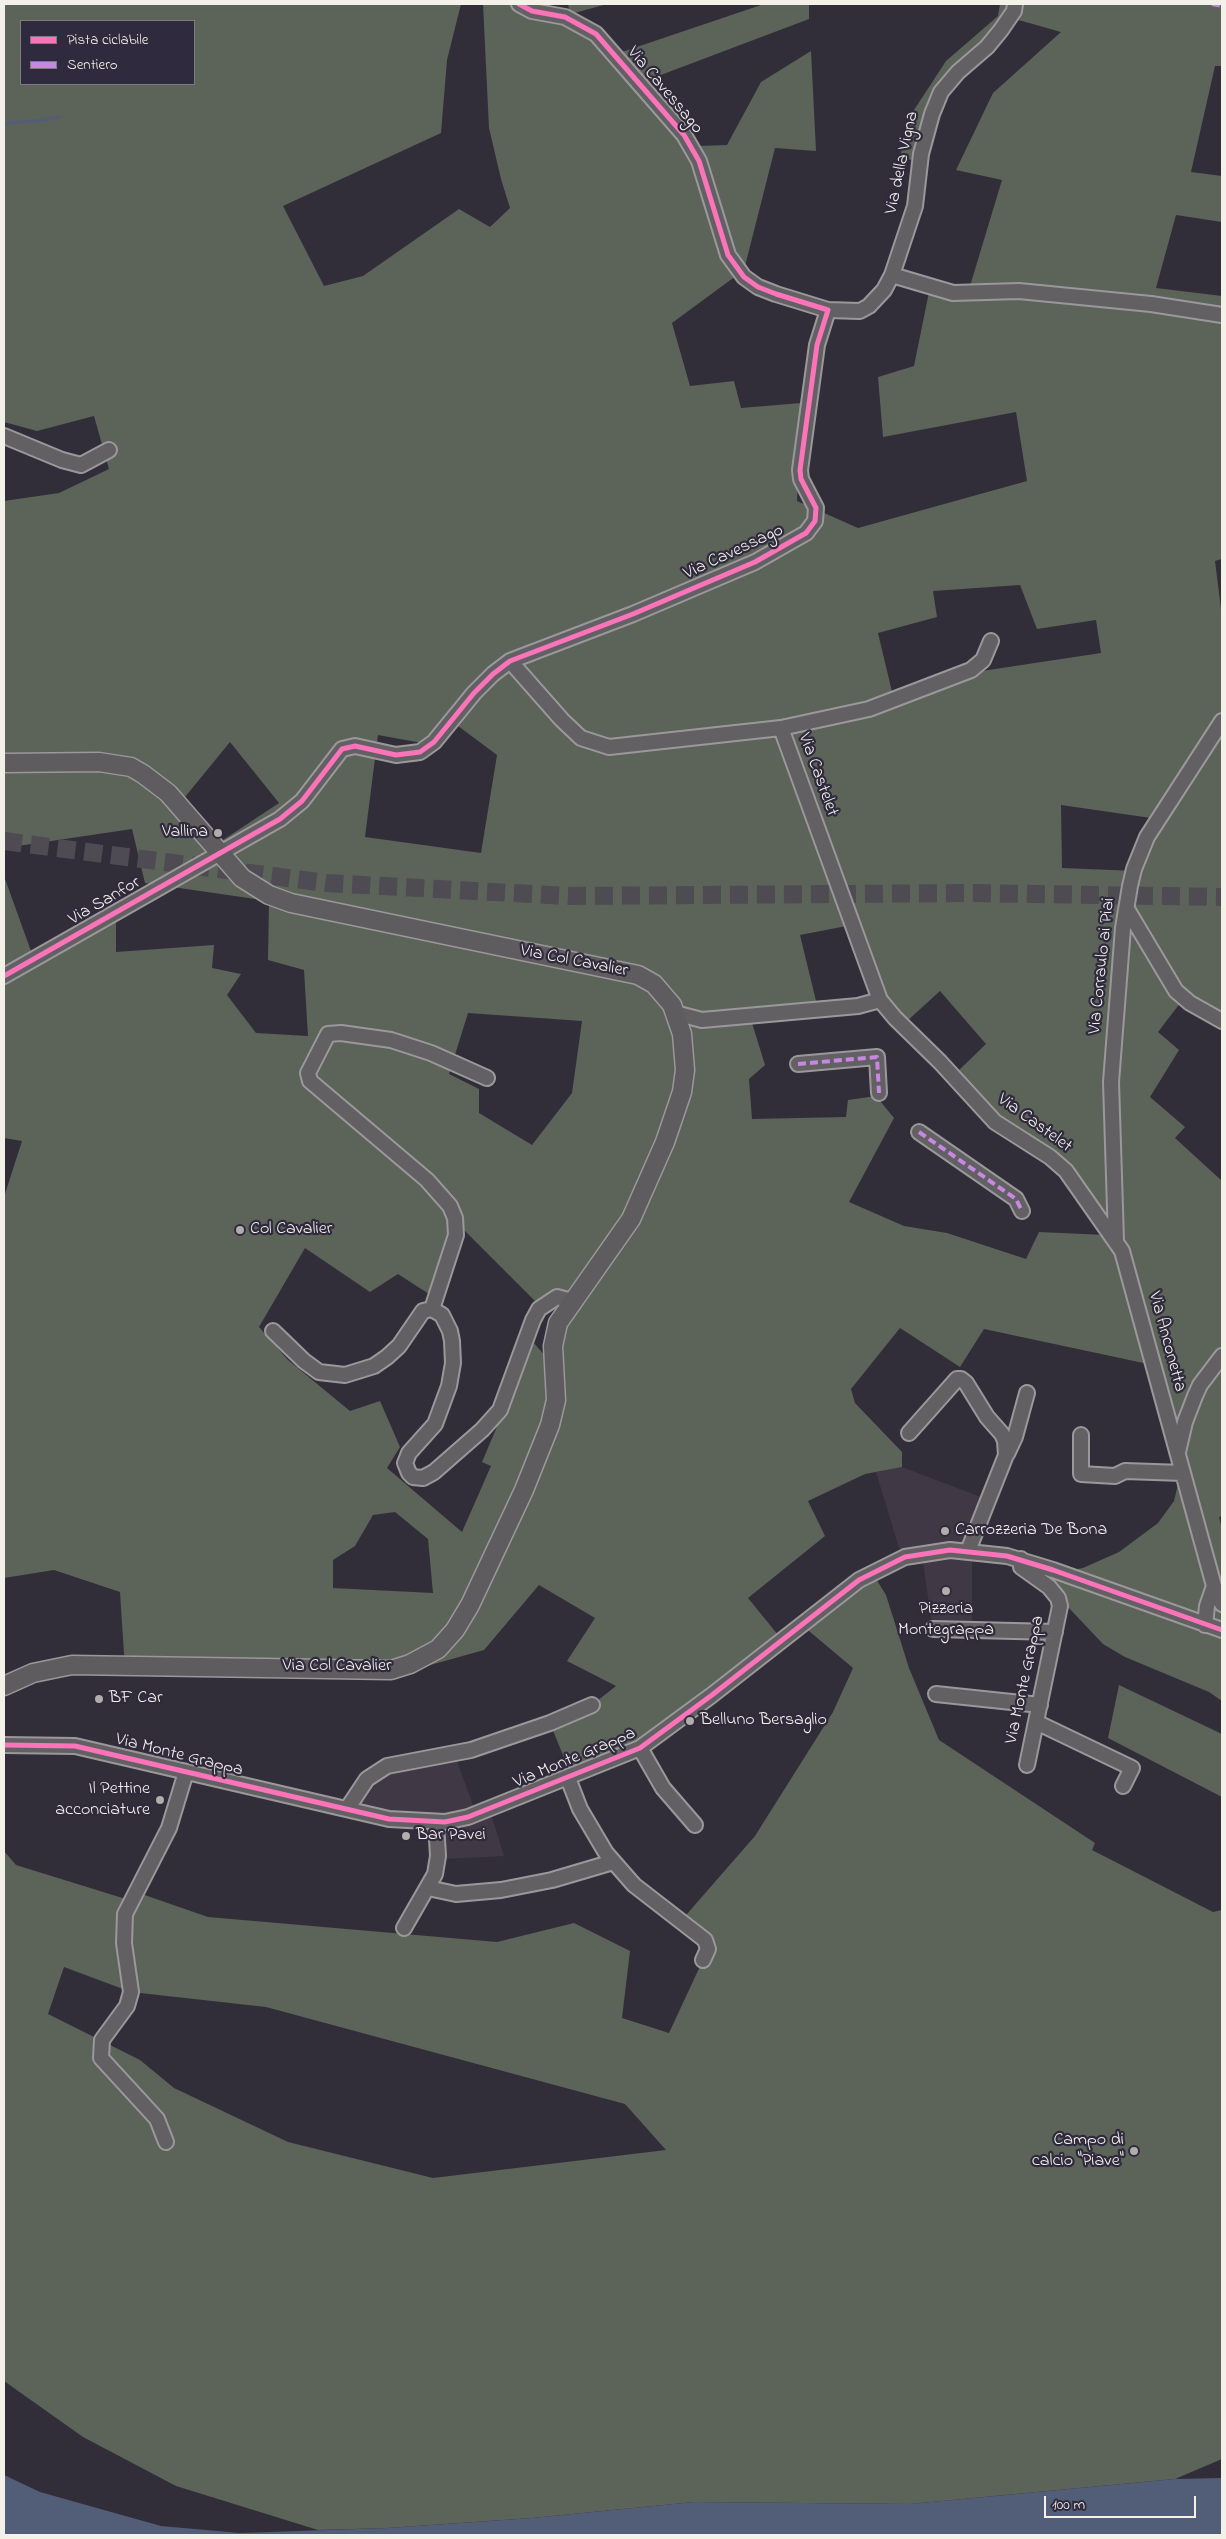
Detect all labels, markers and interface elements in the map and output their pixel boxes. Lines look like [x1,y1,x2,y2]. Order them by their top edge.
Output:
legend [20,20,195,85]
text: Pista ciclabile [67,29,149,51]
street label: Via Cavessago [621,43,707,139]
text: Sentiero [67,54,118,76]
street label: Via della Vigna [882,110,924,216]
street label: Via Cavessago [681,521,787,585]
street label: Via Castelet [792,731,842,819]
place label: Vallina [162,822,208,844]
marker: Vallina [212,827,224,839]
street label: Via Sanfor [65,873,145,931]
street label: Via Corraulo ai Piai [1085,897,1121,1035]
street label: Via Col Cavalier [518,941,630,983]
street label: Via Castelet [993,1090,1075,1158]
place label: Col Cavalier [250,1219,332,1241]
marker: Col Cavalier [234,1224,246,1236]
street label: Via Anconetta [1142,1290,1190,1394]
place label: Carrozzeria De Bona [955,1520,1107,1542]
marker: Carrozzeria De Bona [939,1525,951,1537]
marker: Pizzeria Montegrappa [940,1585,952,1597]
place label: Pizzeria Montegrappa [898,1599,994,1642]
street label: Via Monte Grappa [1002,1614,1050,1746]
street label: Via Col Cavalier [282,1656,392,1678]
place label: BF Car [109,1688,162,1710]
marker: BF Car [93,1693,105,1705]
place label: Belluno Bersaglio [700,1710,827,1732]
marker: Belluno Bersaglio [684,1715,696,1727]
street label: Via Monte Grappa [511,1724,639,1794]
street label: Via Monte Grappa [113,1730,245,1782]
place label: Il Pettine acconciature [55,1779,150,1822]
marker: Il Pettine acconciature [154,1794,166,1806]
place label: Bar Pavei [416,1825,486,1847]
marker: Bar Pavei [400,1830,412,1842]
place label: Campo di calcio "Piave" [1032,2130,1124,2172]
marker: Campo di calcio "Piave" [1128,2145,1140,2157]
scale bar [1046,2486,1198,2518]
text: 100 m [1052,2494,1085,2516]

